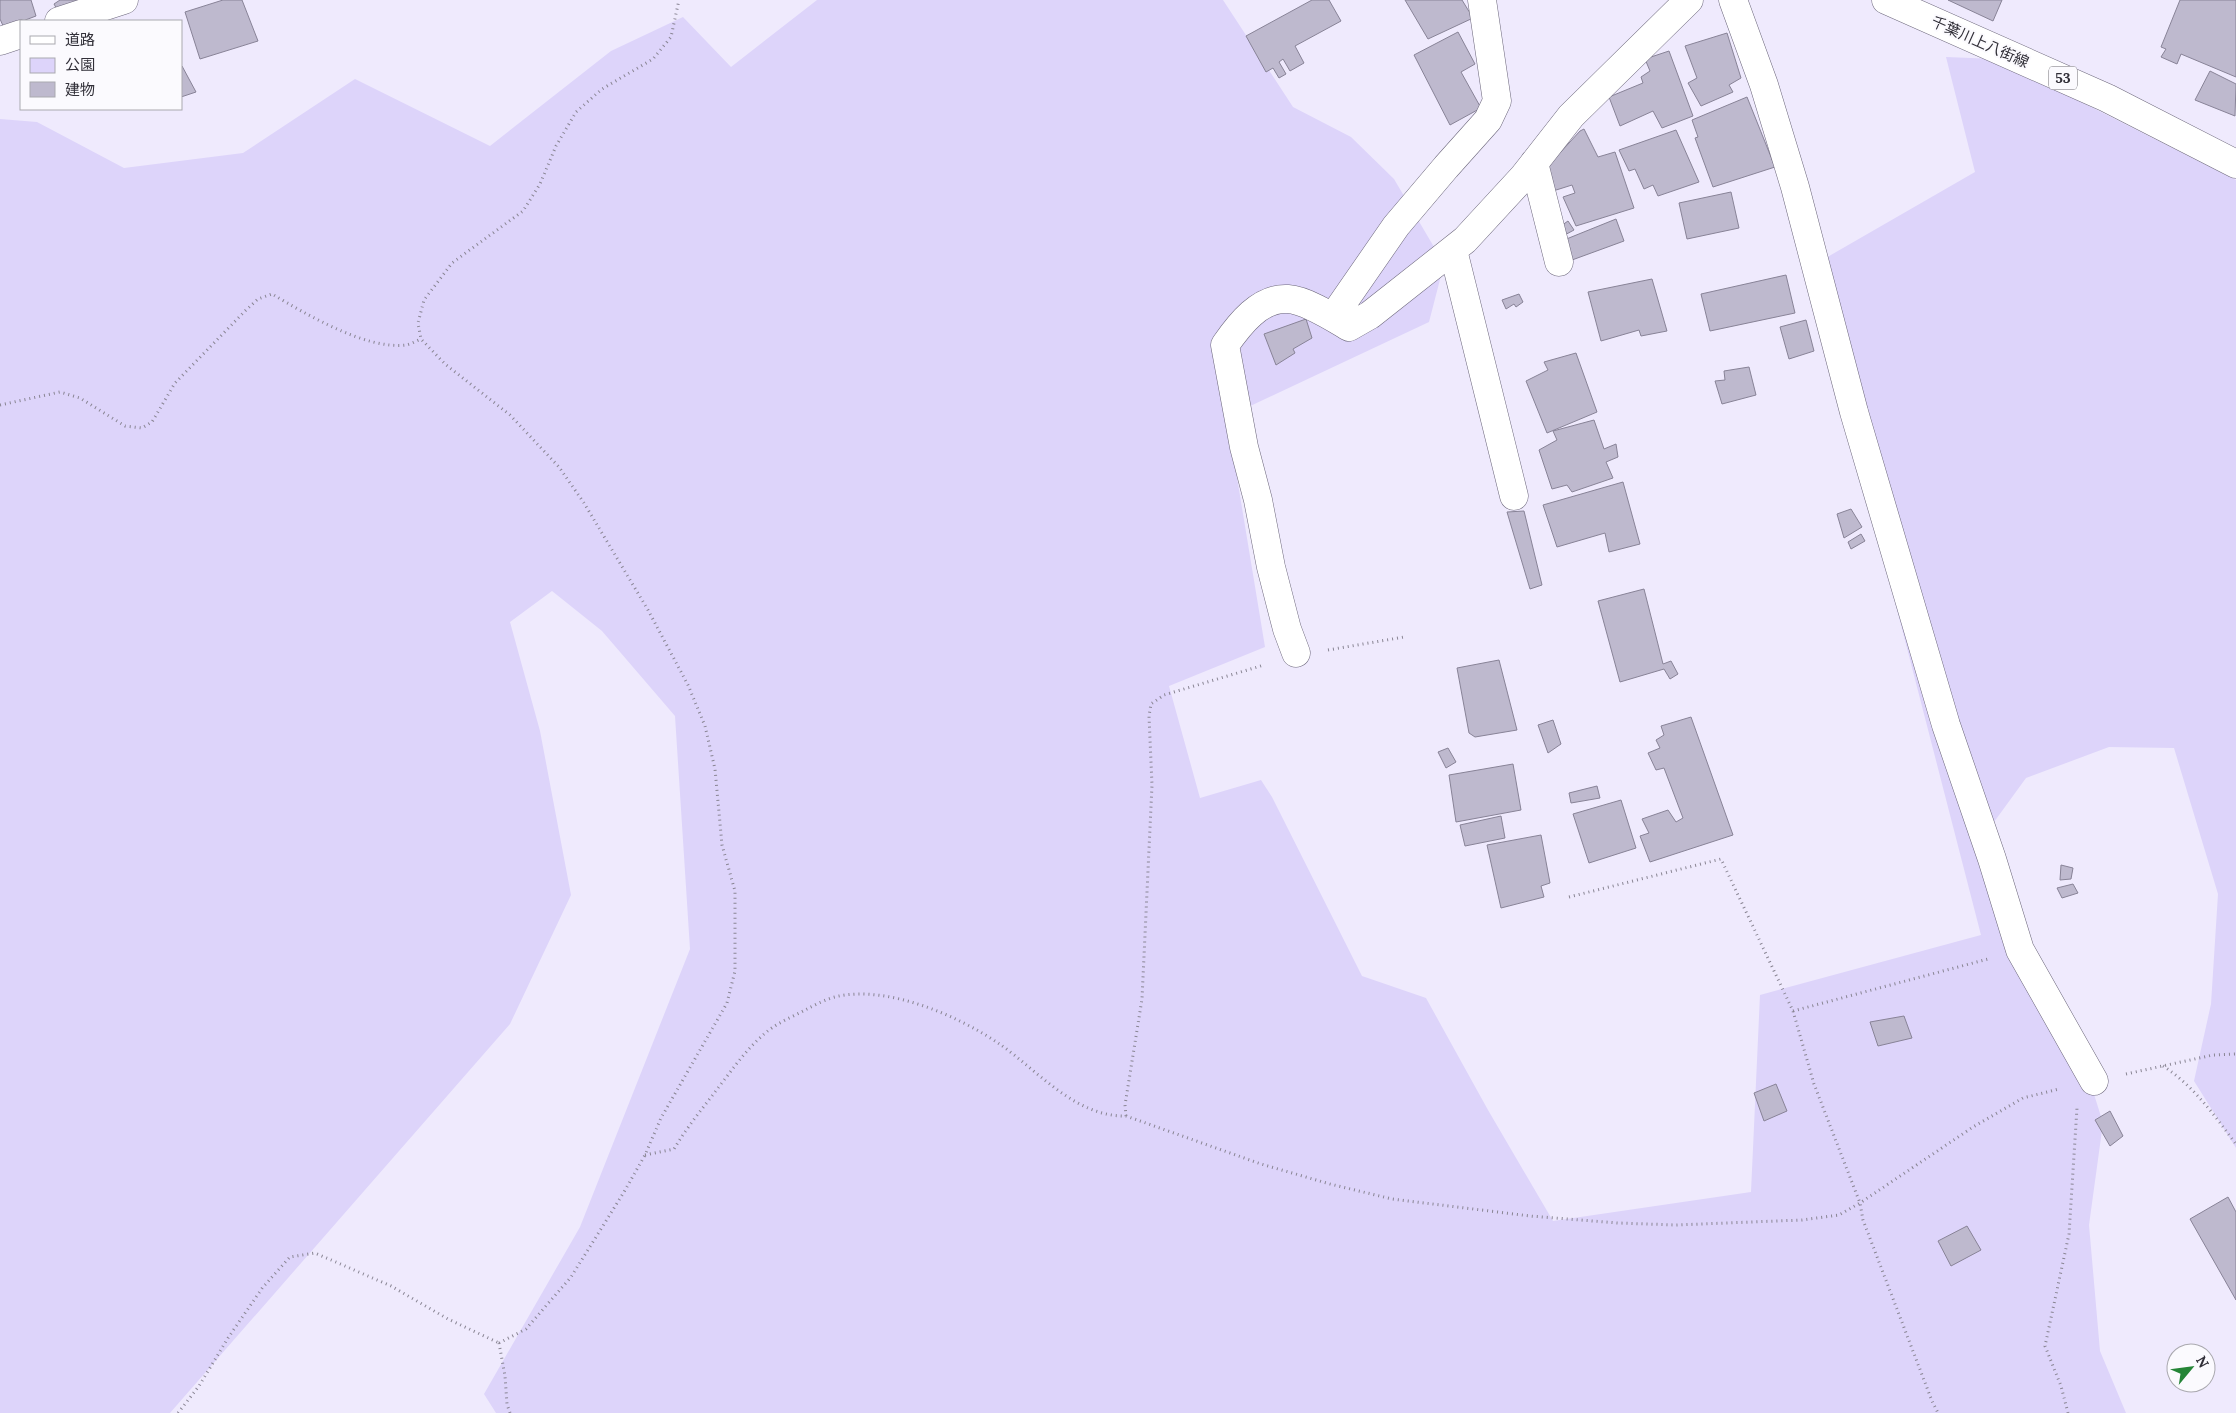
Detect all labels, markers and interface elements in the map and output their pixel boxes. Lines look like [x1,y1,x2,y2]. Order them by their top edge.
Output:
street label: 千葉川上八街線 [1928,12,2032,72]
legend [20,20,182,110]
text: 道路 [65,30,95,49]
text: 公園 [65,55,95,74]
road number: 53 [2049,66,2077,90]
text: 建物 [65,80,95,99]
north arrow [2166,1343,2216,1393]
text: N [2192,1353,2213,1371]

